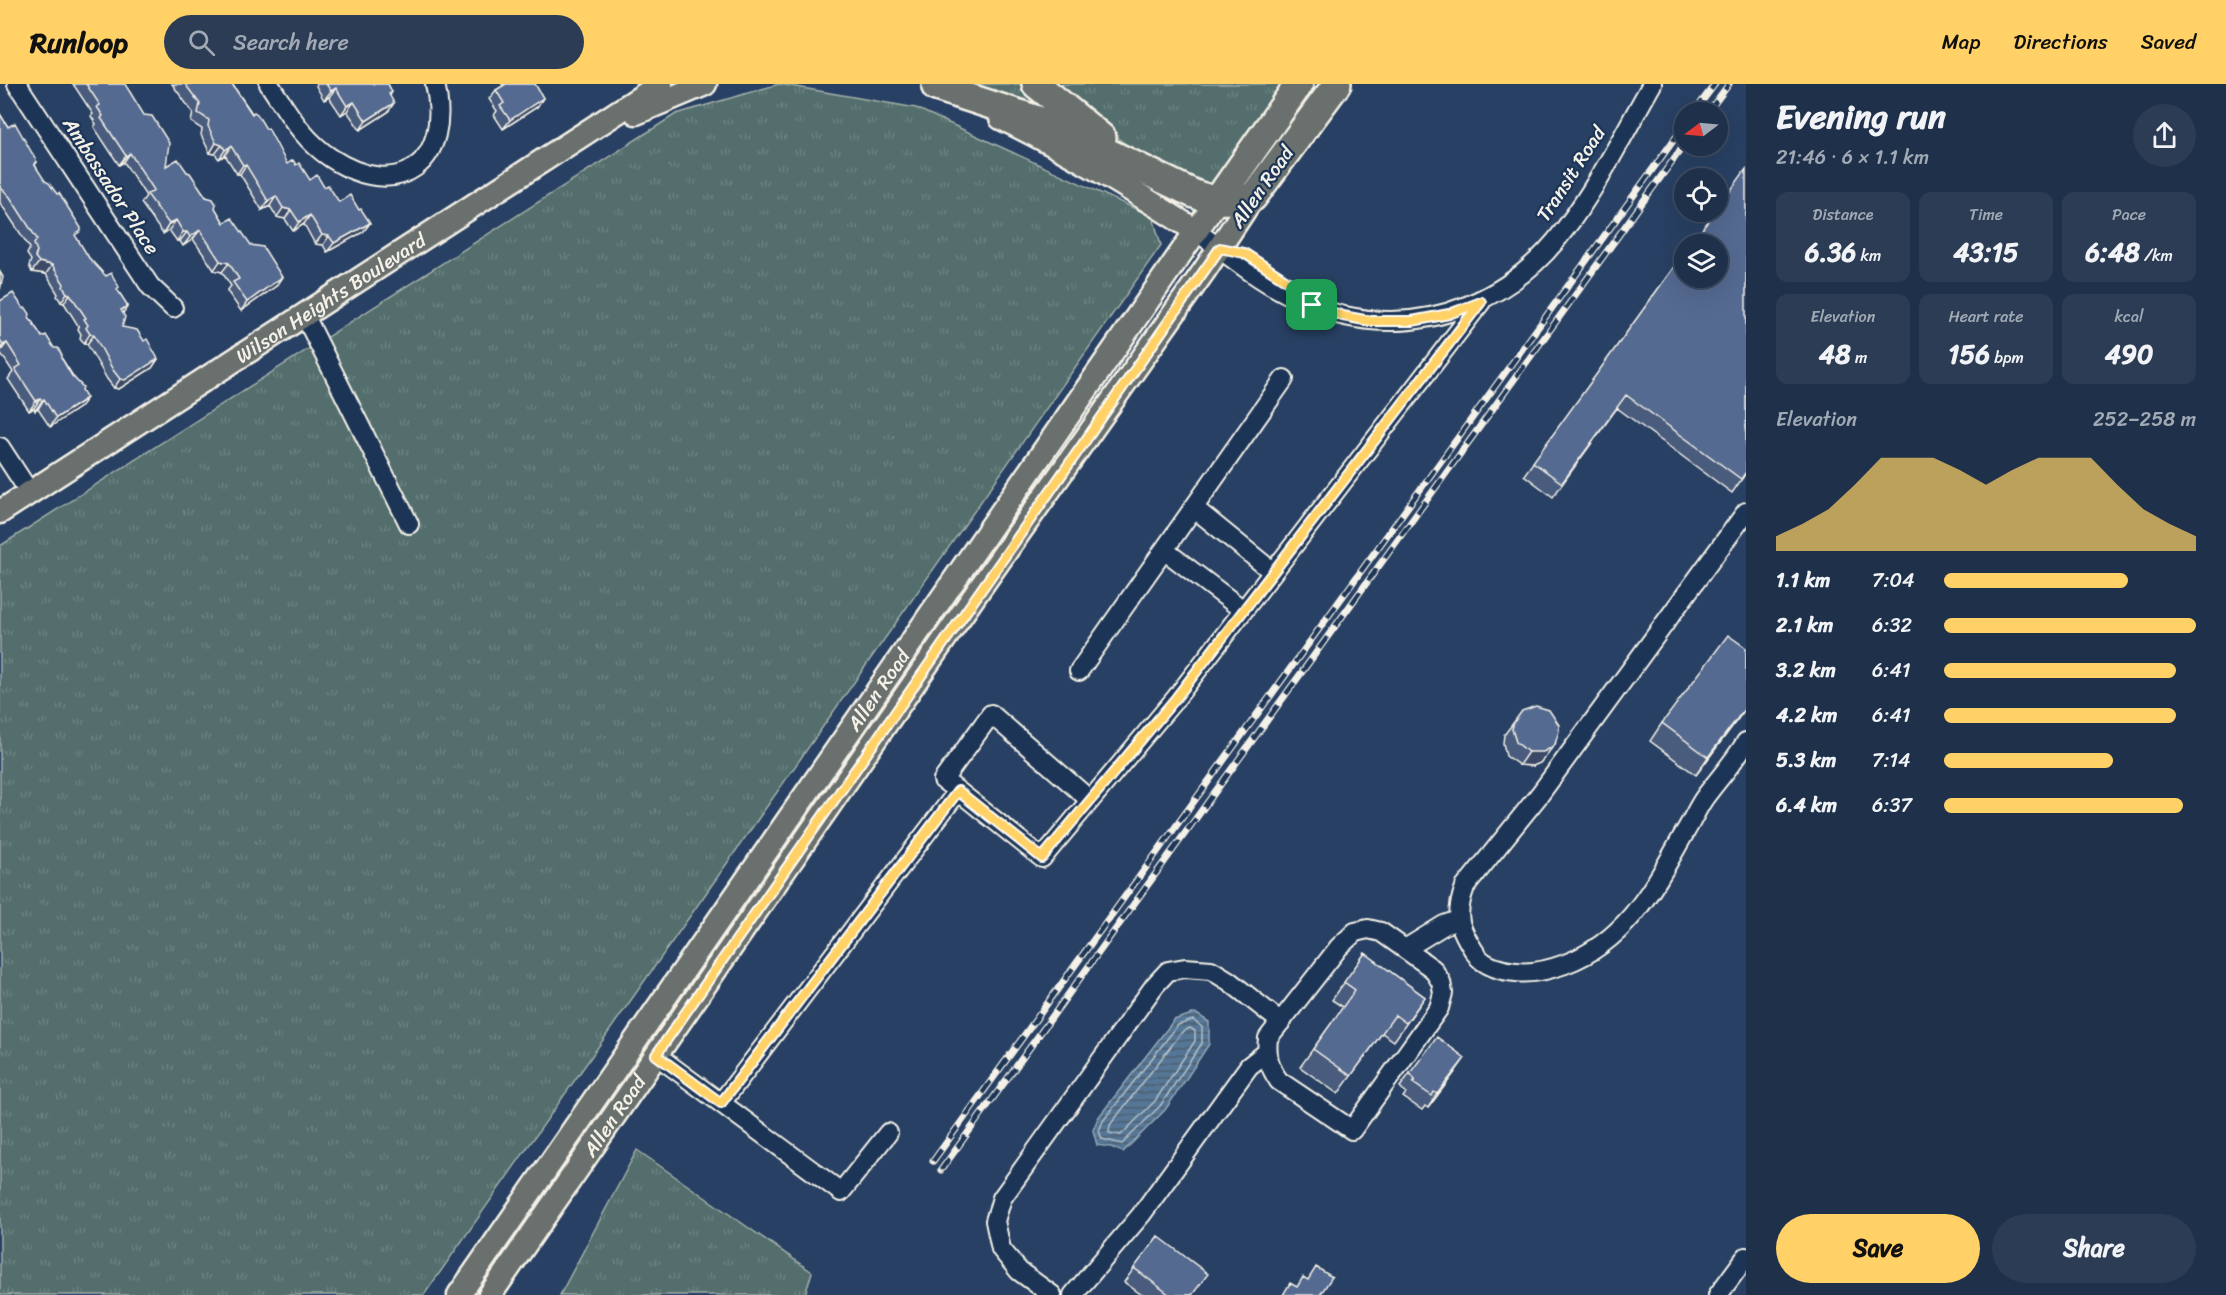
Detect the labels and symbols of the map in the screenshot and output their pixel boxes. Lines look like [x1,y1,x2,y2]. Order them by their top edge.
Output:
north arrow [1674,102,1728,156]
street label: Ambassador Place [53,109,169,262]
street label: Transit Road [1527,118,1616,229]
street label: Allen Road [1220,137,1304,236]
street label: Wilson Heights Boulevard [228,222,434,373]
pin [1286,279,1337,330]
street label: Allen Road [837,640,920,739]
street label: Allen Road [573,1066,656,1165]

